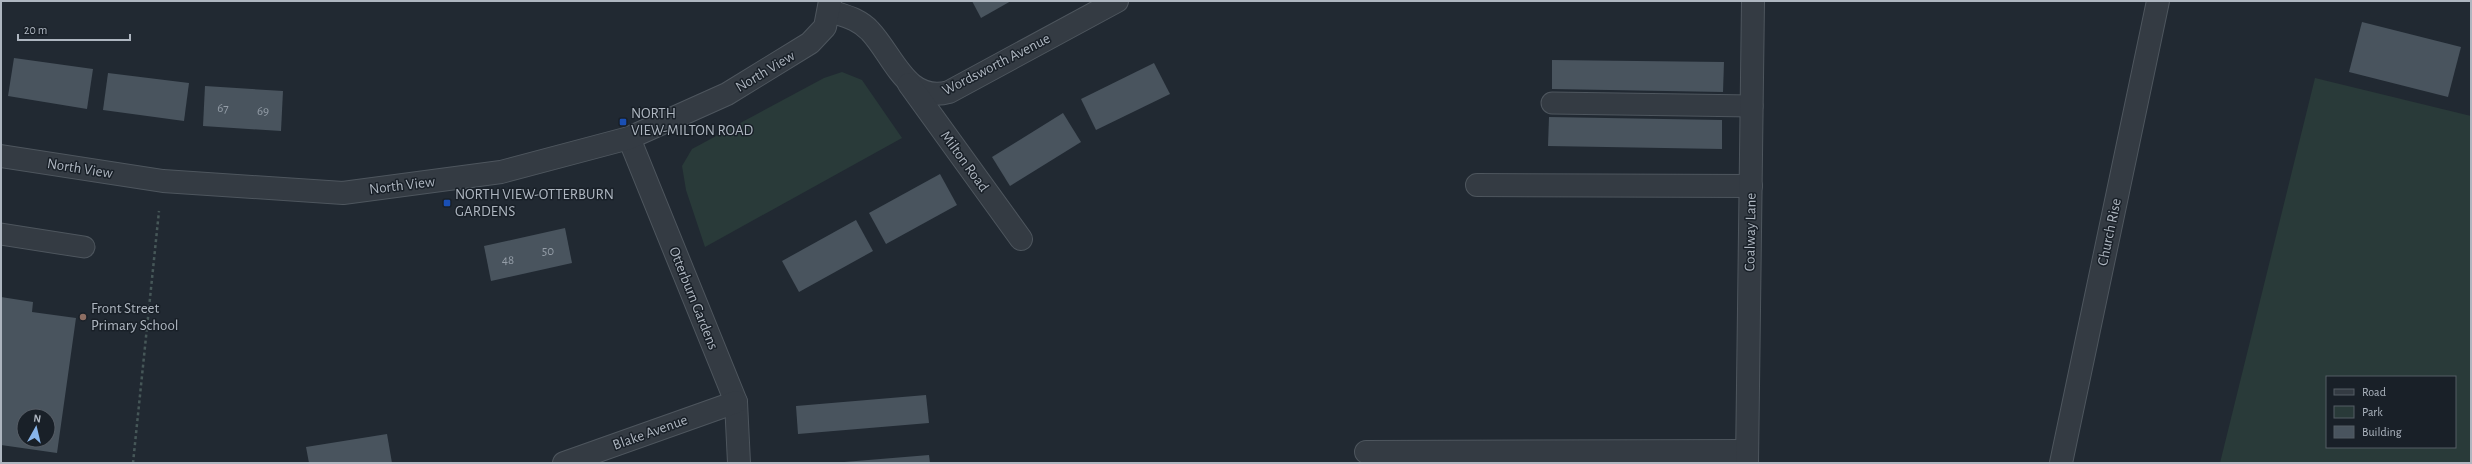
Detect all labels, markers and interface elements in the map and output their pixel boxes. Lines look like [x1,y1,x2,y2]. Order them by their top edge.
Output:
scale bar [18,16,130,42]
text: 20 m [24,24,47,36]
street label: Wordsworth Avenue [940,31,1053,98]
street label: North View [733,48,797,95]
house number: 67 [217,102,229,115]
house number: 69 [257,105,269,118]
place label: NORTH VIEW-MILTON ROAD [631,106,754,138]
marker: NORTH VIEW-MILTON ROAD [618,117,628,127]
street label: Milton Road [938,128,992,195]
street label: North View [46,156,114,181]
street label: North View [368,174,436,197]
place label: NORTH VIEW-OTTERBURN GARDENS [455,187,614,219]
street label: Coalway Lane [1742,192,1759,271]
street label: Church Rise [2095,197,2124,267]
marker: NORTH VIEW-OTTERBURN GARDENS [442,198,452,208]
house number: 50 [542,245,554,258]
street label: Otterburn Gardens [666,245,721,352]
house number: 48 [502,254,514,267]
place label: Front Street Primary School [91,301,179,333]
marker: Front Street Primary School [78,312,88,322]
legend [2326,376,2456,448]
text: Road [2362,386,2386,398]
text: Park [2362,406,2383,418]
north arrow [16,408,56,448]
street label: Blake Avenue [611,412,690,453]
text: N [33,413,42,425]
text: Building [2362,426,2402,438]

